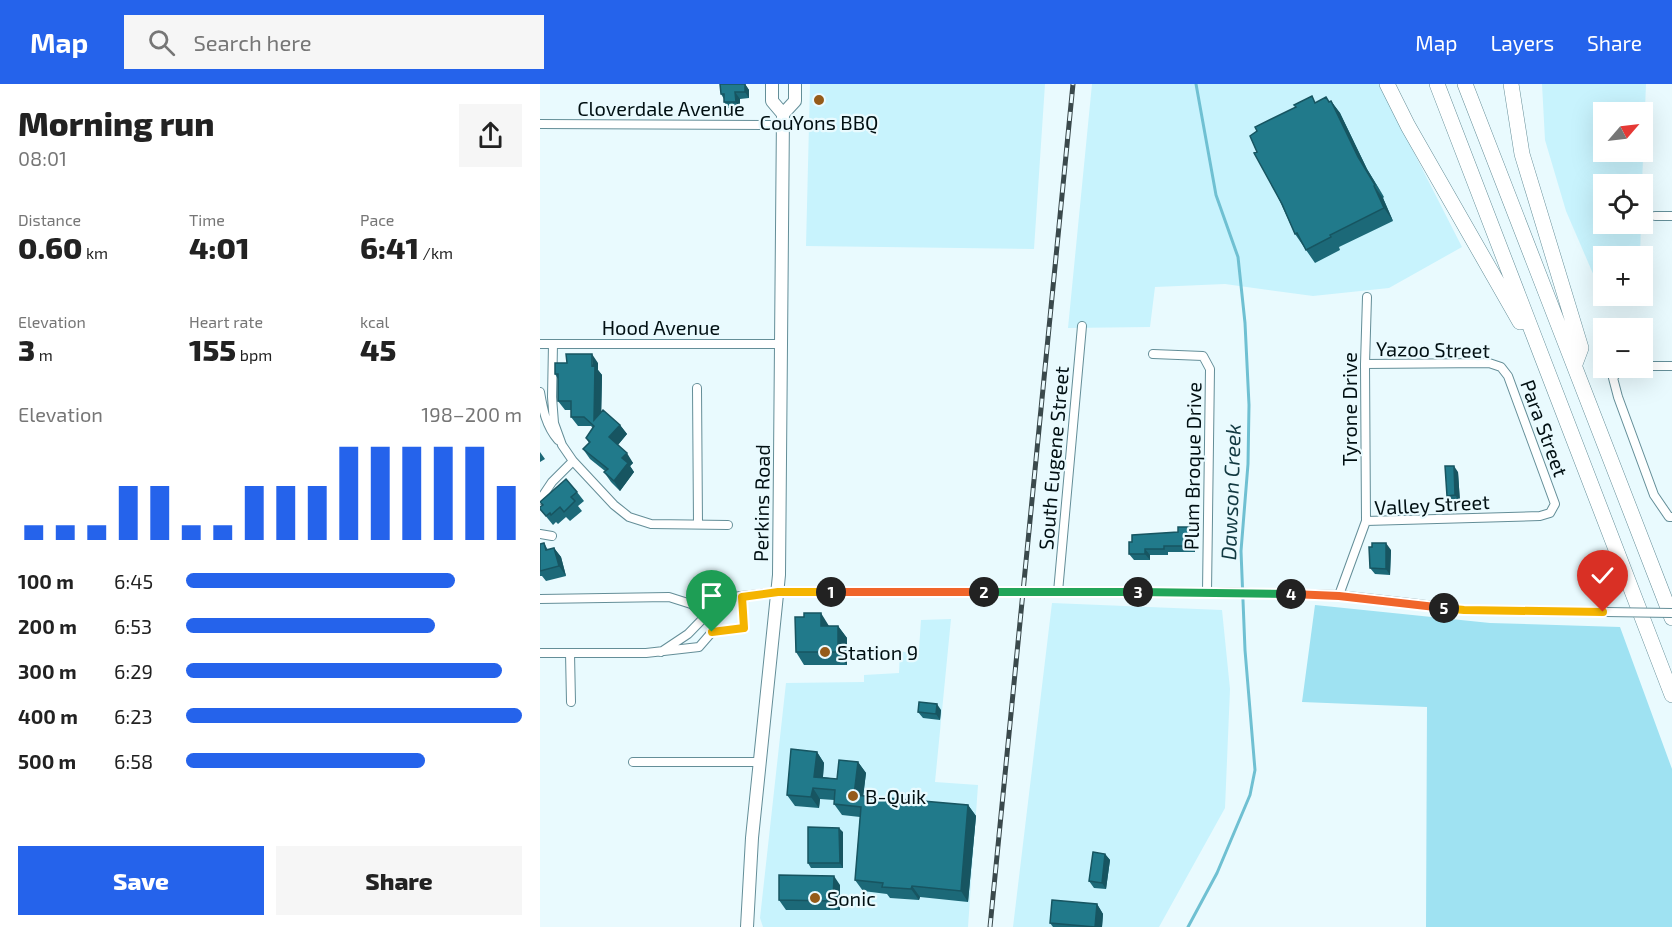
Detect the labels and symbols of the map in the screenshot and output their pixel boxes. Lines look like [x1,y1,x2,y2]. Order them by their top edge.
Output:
marker: CouYons BBQ [812,93,826,107]
street label: Cloverdale Avenue [577,96,745,120]
north arrow [1593,102,1653,162]
place label: CouYons BBQ [760,110,878,134]
street label: Hood Avenue [602,315,720,339]
street label: Yazoo Street [1376,336,1491,362]
street label: Tyrone Drive [1337,352,1361,466]
street label: South Eugene Street [1033,365,1073,551]
street label: Para Street [1516,376,1574,480]
street label: Plum Broque Drive [1179,382,1205,550]
water label: Dawson Creek [1215,423,1245,561]
street label: Perkins Road [748,444,774,562]
street label: Valley Street [1374,489,1491,519]
pin [1577,550,1628,612]
pin [686,570,737,632]
pin: 1 [816,577,846,607]
pin: 2 [969,577,999,607]
pin: 3 [1123,577,1153,607]
pin: 4 [1276,579,1306,609]
pin: 5 [1429,593,1459,623]
place label: Station 9 [837,640,918,664]
marker: Station 9 [818,645,832,659]
place label: B-Quik [865,784,926,808]
marker: B-Quik [846,789,860,803]
place label: Sonic [827,886,876,910]
marker: Sonic [808,891,822,905]

